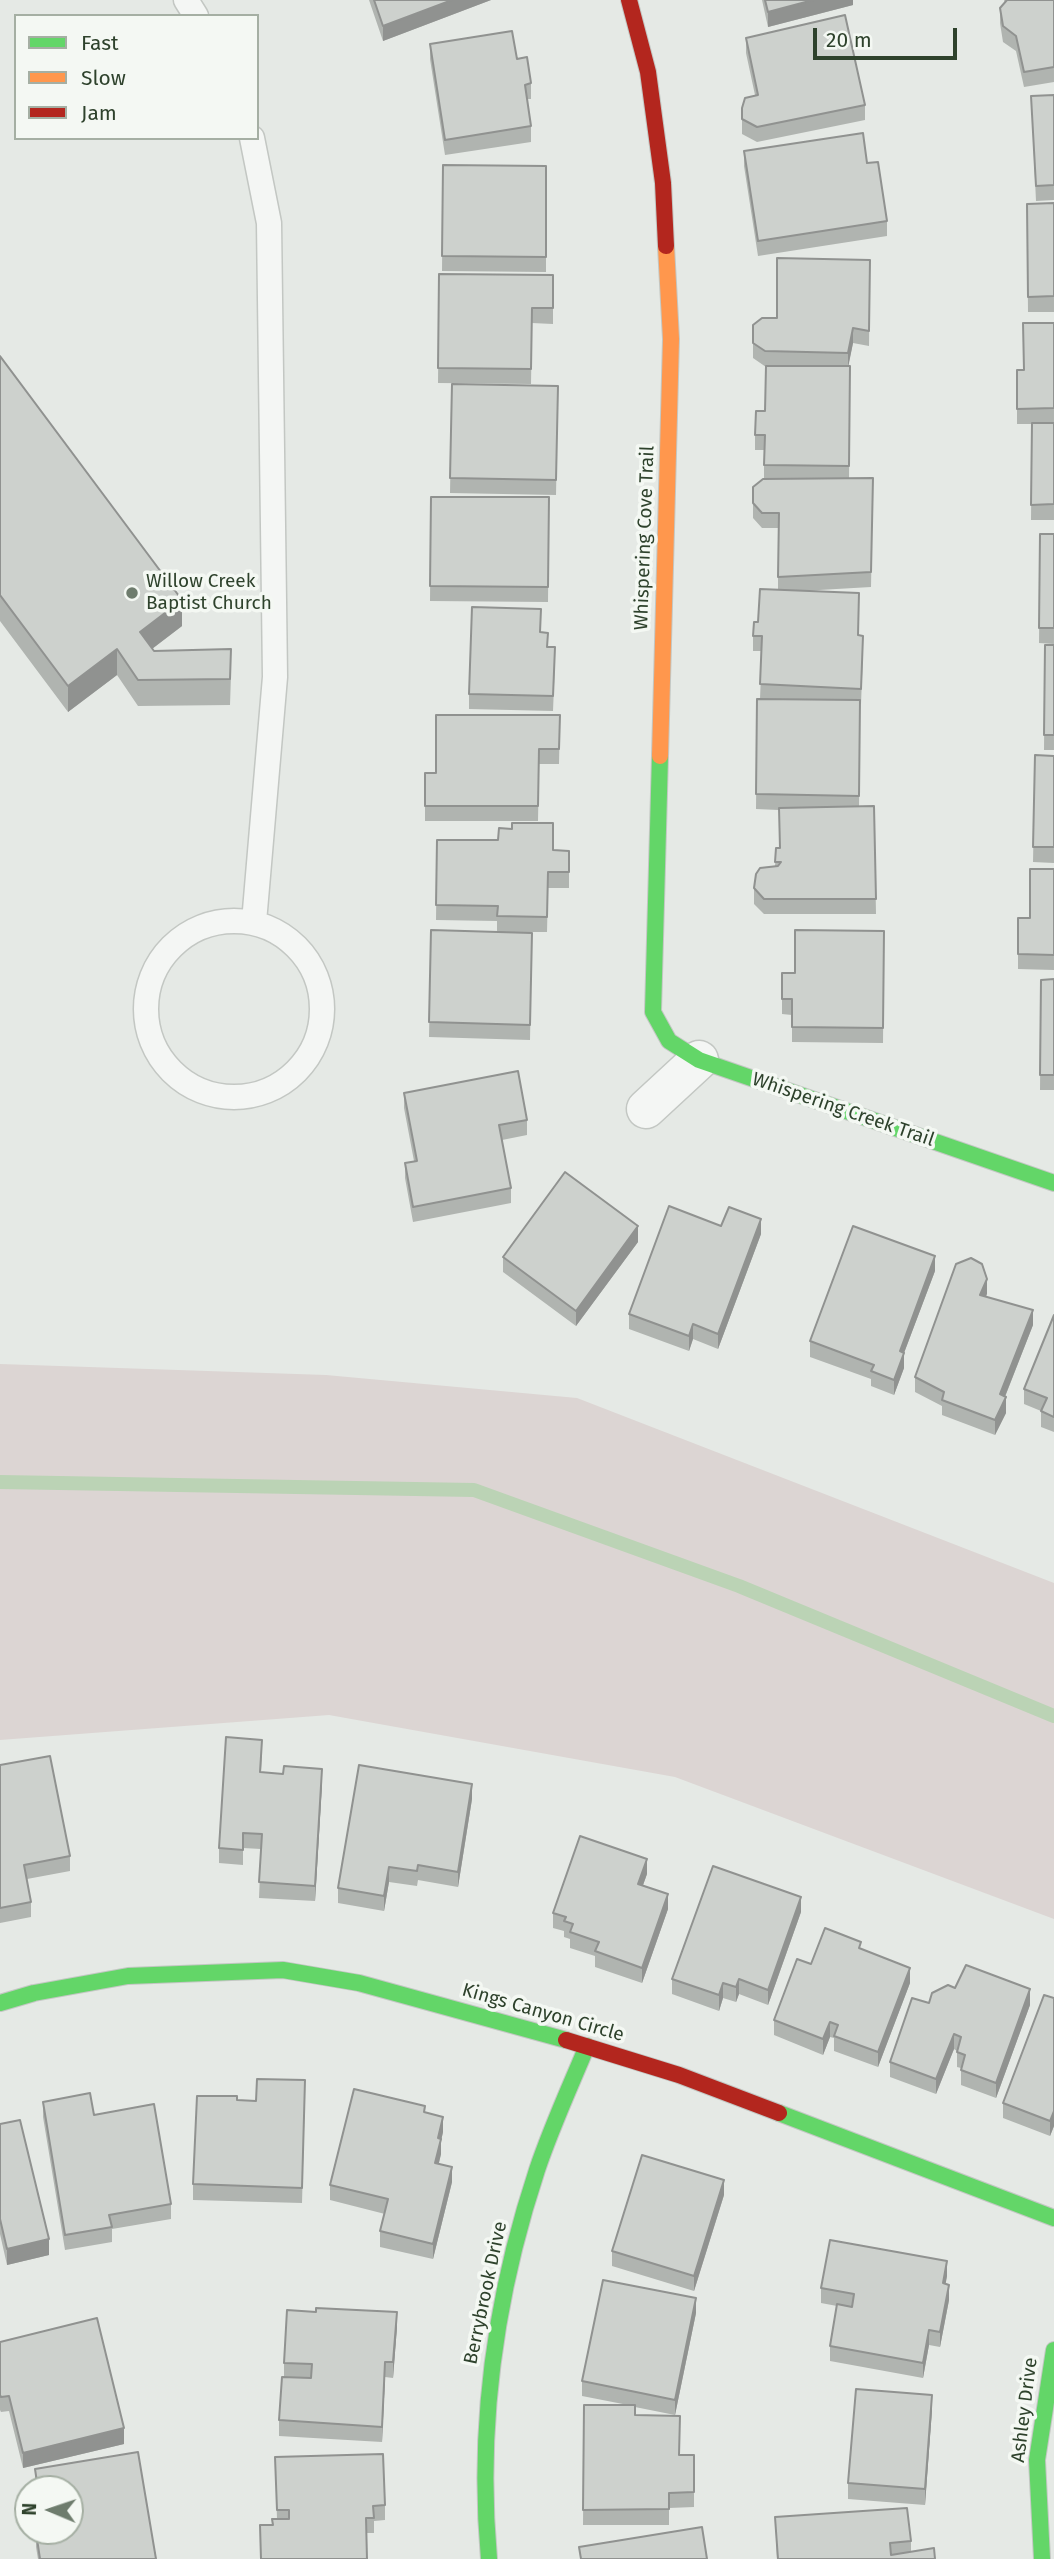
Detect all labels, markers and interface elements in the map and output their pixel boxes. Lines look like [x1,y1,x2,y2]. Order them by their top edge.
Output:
legend [14,14,259,140]
scale bar [816,14,960,58]
text: 20 m [826,27,872,53]
text: Fast [81,30,119,56]
text: Slow [81,65,126,91]
text: Jam [81,100,117,126]
street label: Whispering Cove Trail [630,445,660,631]
place label: Willow Creek Baptist Church [146,571,272,615]
marker: Willow Creek Baptist Church [124,585,140,601]
street label: Whispering Creek Trail [749,1068,937,1152]
street label: Kings Canyon Circle [459,1979,627,2047]
street label: Berrybrook Drive [460,2219,512,2367]
street label: Ashley Drive [1007,2356,1043,2464]
north arrow [14,2475,84,2545]
text: N [18,2503,41,2516]

